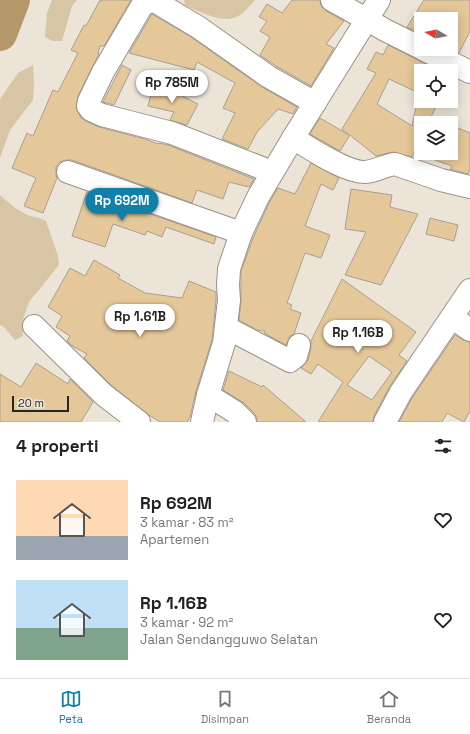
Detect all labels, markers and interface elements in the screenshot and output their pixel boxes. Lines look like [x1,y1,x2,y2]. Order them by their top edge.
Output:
north arrow [414,12,458,56]
map controls [414,12,458,160]
button: locate [414,64,458,108]
pin: Rp 785M [135,70,209,104]
text: Rp 785M [145,74,199,91]
button: layers [414,116,458,160]
pin: Rp 692M [85,188,159,222]
text: Rp 692M [94,192,150,209]
pin: Rp 1.61B [99,304,181,338]
text: Rp 1.61B [114,308,166,325]
pin: Rp 1.16B [317,320,399,354]
text: Rp 1.16B [332,324,384,341]
scale bar [12,394,69,413]
text: 20 m [18,396,44,410]
text: 4 properti [16,435,98,457]
icon: filters [432,435,454,457]
text: Rp 692M [140,492,212,514]
icon: home [48,496,96,544]
icon: heart [432,509,454,531]
text: 3 kamar · 83 m² [140,514,233,531]
text: Apartemen [140,531,209,548]
text: Rp 1.16B [140,592,207,614]
icon: home [48,596,96,644]
icon: heart [432,609,454,631]
text: 3 kamar · 92 m² [140,614,233,631]
text: Jalan Sendangguwo Selatan [140,631,318,648]
tab: Peta [59,688,83,726]
tab: Disimpan [201,688,249,726]
tab: Beranda [367,688,411,726]

